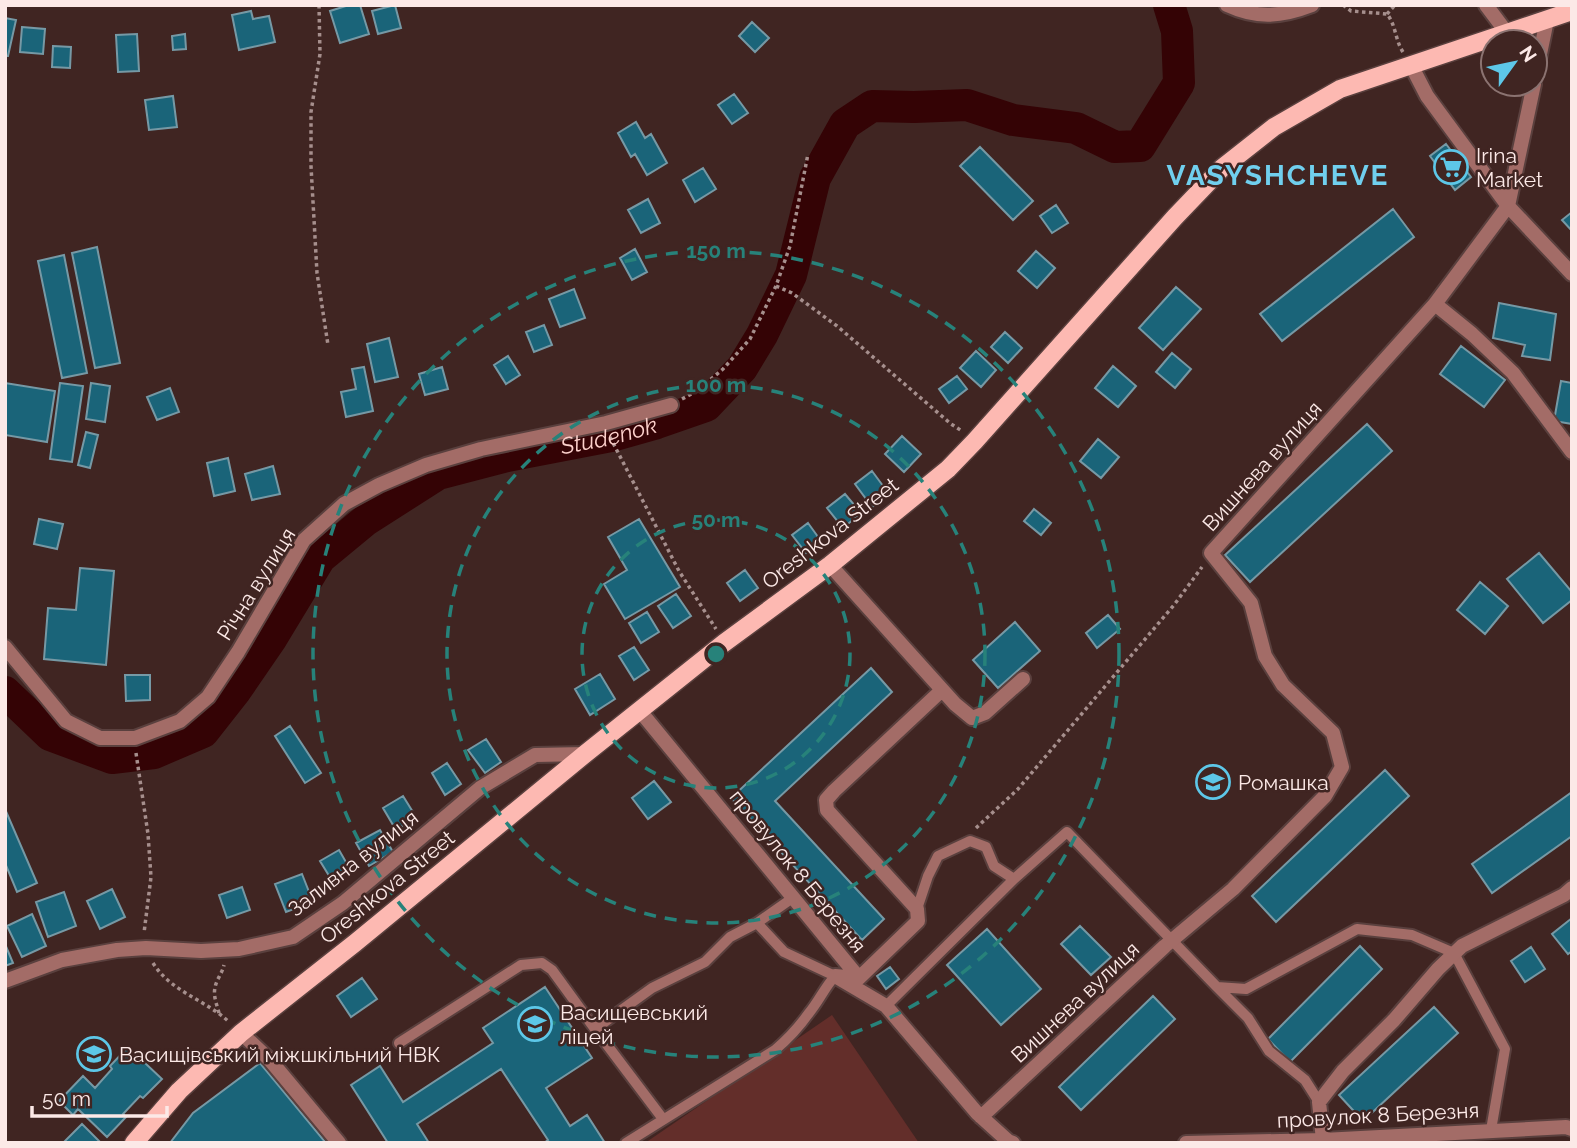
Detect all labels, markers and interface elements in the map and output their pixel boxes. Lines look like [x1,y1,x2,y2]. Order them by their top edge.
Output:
north arrow [1479,28,1549,98]
text: N [1515,42,1541,66]
place label: Irina Market [1476,143,1543,192]
supermarket icon: Irina Market [1432,148,1470,186]
district label: VASYSHCHEVE [1167,159,1389,192]
text: 150 m [686,238,746,263]
text: 100 m [686,372,746,397]
street label: Вишнева вулиця [1197,396,1327,536]
water label: Studenok [557,410,660,459]
street label: Oreshkova Street [757,472,903,594]
text: 50 m [691,507,741,532]
street label: Річна вулиця [212,523,300,645]
centre of rings [704,642,728,666]
school or university icon: Ромашка [1194,763,1232,801]
place label: Ромашка [1238,770,1329,795]
street label: провулок 8 Березня [725,784,871,958]
street label: Заливна вулиця [283,805,423,921]
street label: Oreshkova Street [315,825,459,949]
street label: Вишнева вулиця [1006,936,1144,1068]
place label: Васищевський ліцей [560,1000,708,1049]
school or university icon: Васищевський ліцей [516,1005,554,1043]
school or university icon: Васищівський міжшкільний НВК [75,1035,113,1073]
place label: Васищівський міжшкільний НВК [119,1042,440,1067]
scale bar [32,1074,166,1118]
text: 50 m [42,1086,91,1111]
street label: провулок 8 Березня [1276,1097,1480,1133]

